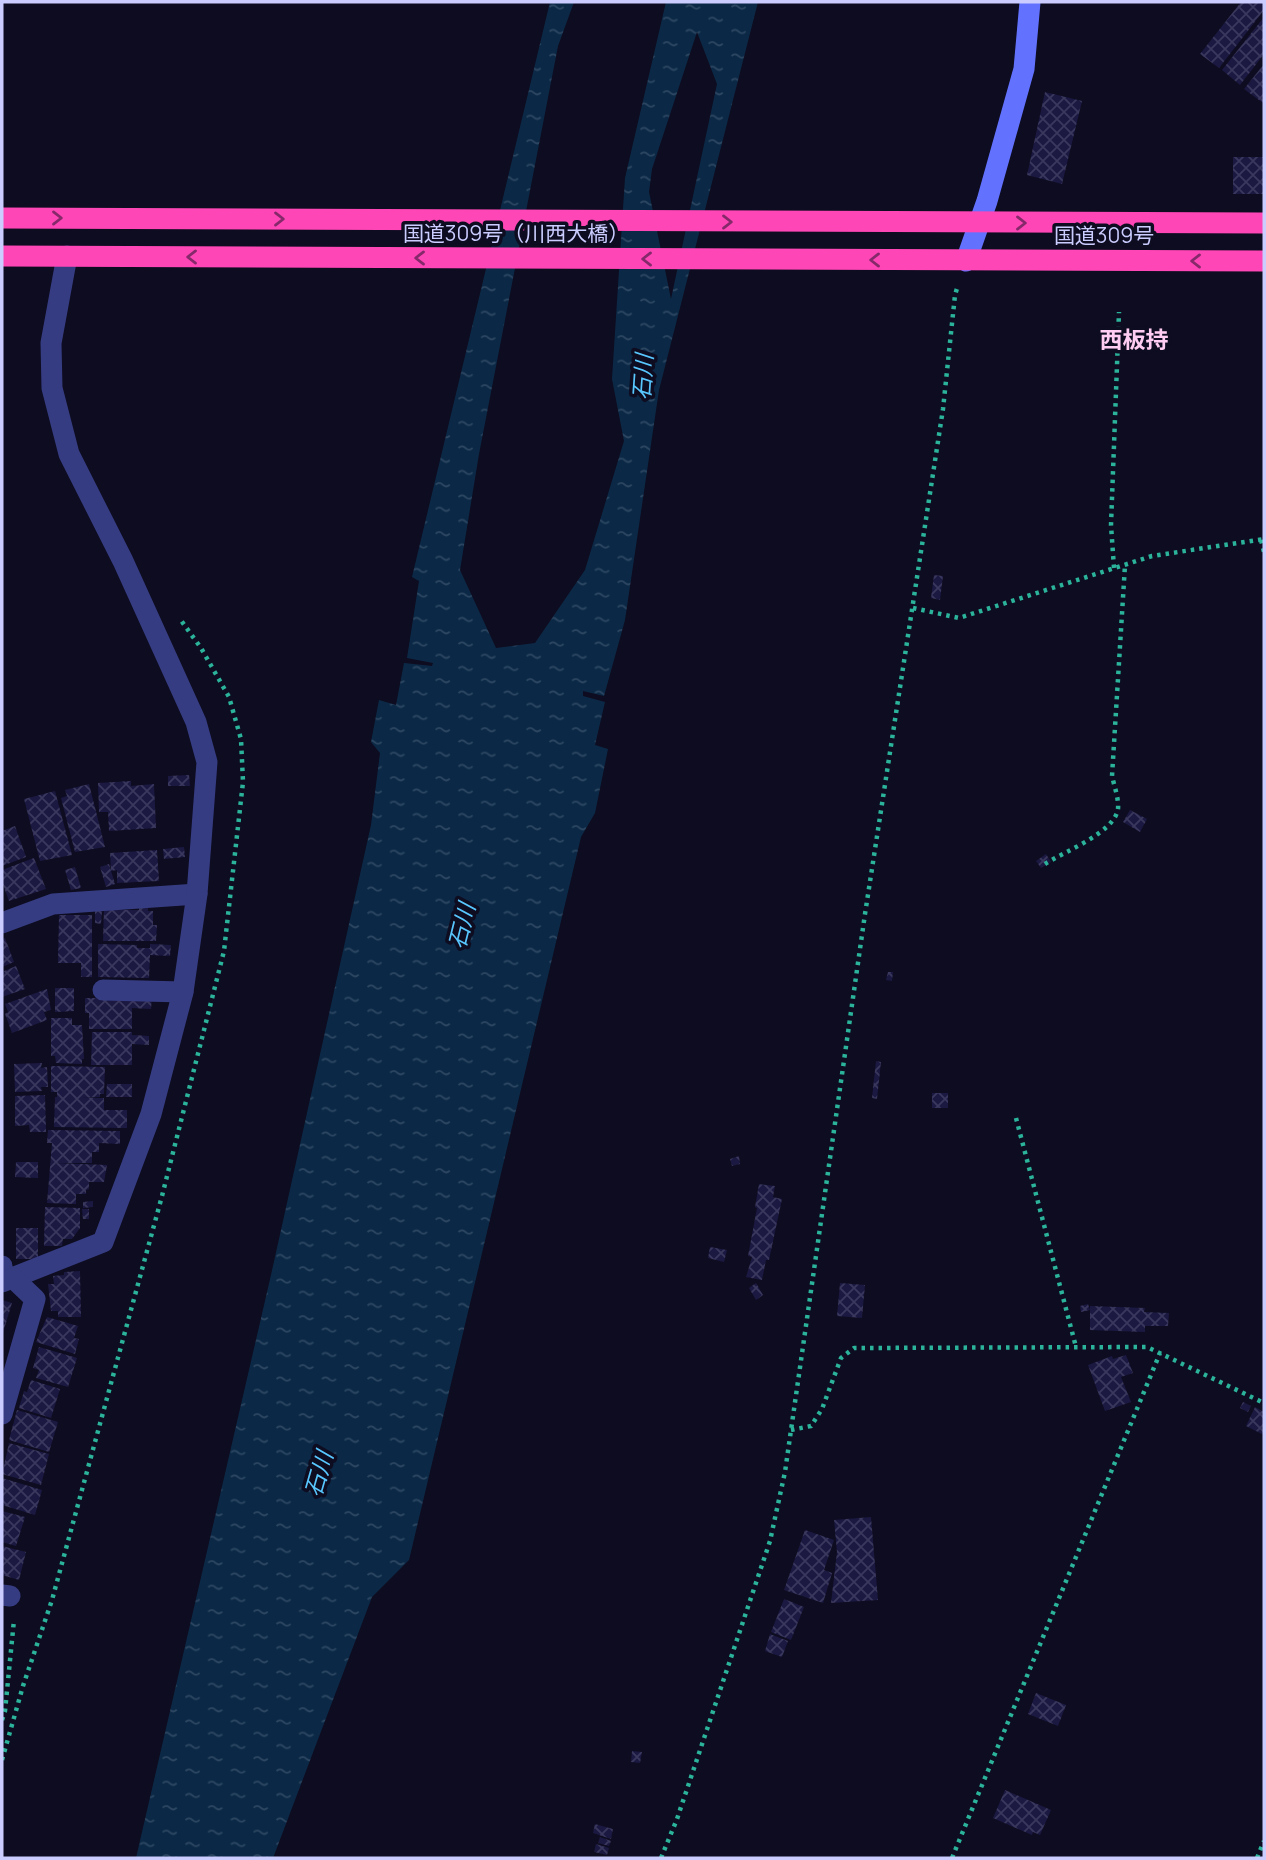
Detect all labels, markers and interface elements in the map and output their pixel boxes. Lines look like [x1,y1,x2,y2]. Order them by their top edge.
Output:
one-way arrow [52,210,63,226]
one-way arrow [274,211,284,227]
one-way arrow [722,214,732,230]
one-way arrow [1016,215,1027,231]
street label: 国道309号（川西大橋） [403,219,629,247]
street label: 国道309号 [1054,221,1154,249]
one-way arrow [186,249,197,265]
one-way arrow [414,250,424,266]
one-way arrow [641,251,652,267]
one-way arrow [869,252,879,268]
one-way arrow [1190,253,1201,269]
district label: 西板持 [1100,323,1169,355]
water label: 石川 [624,350,660,401]
water label: 石川 [440,897,483,952]
water label: 石川 [296,1444,341,1500]

